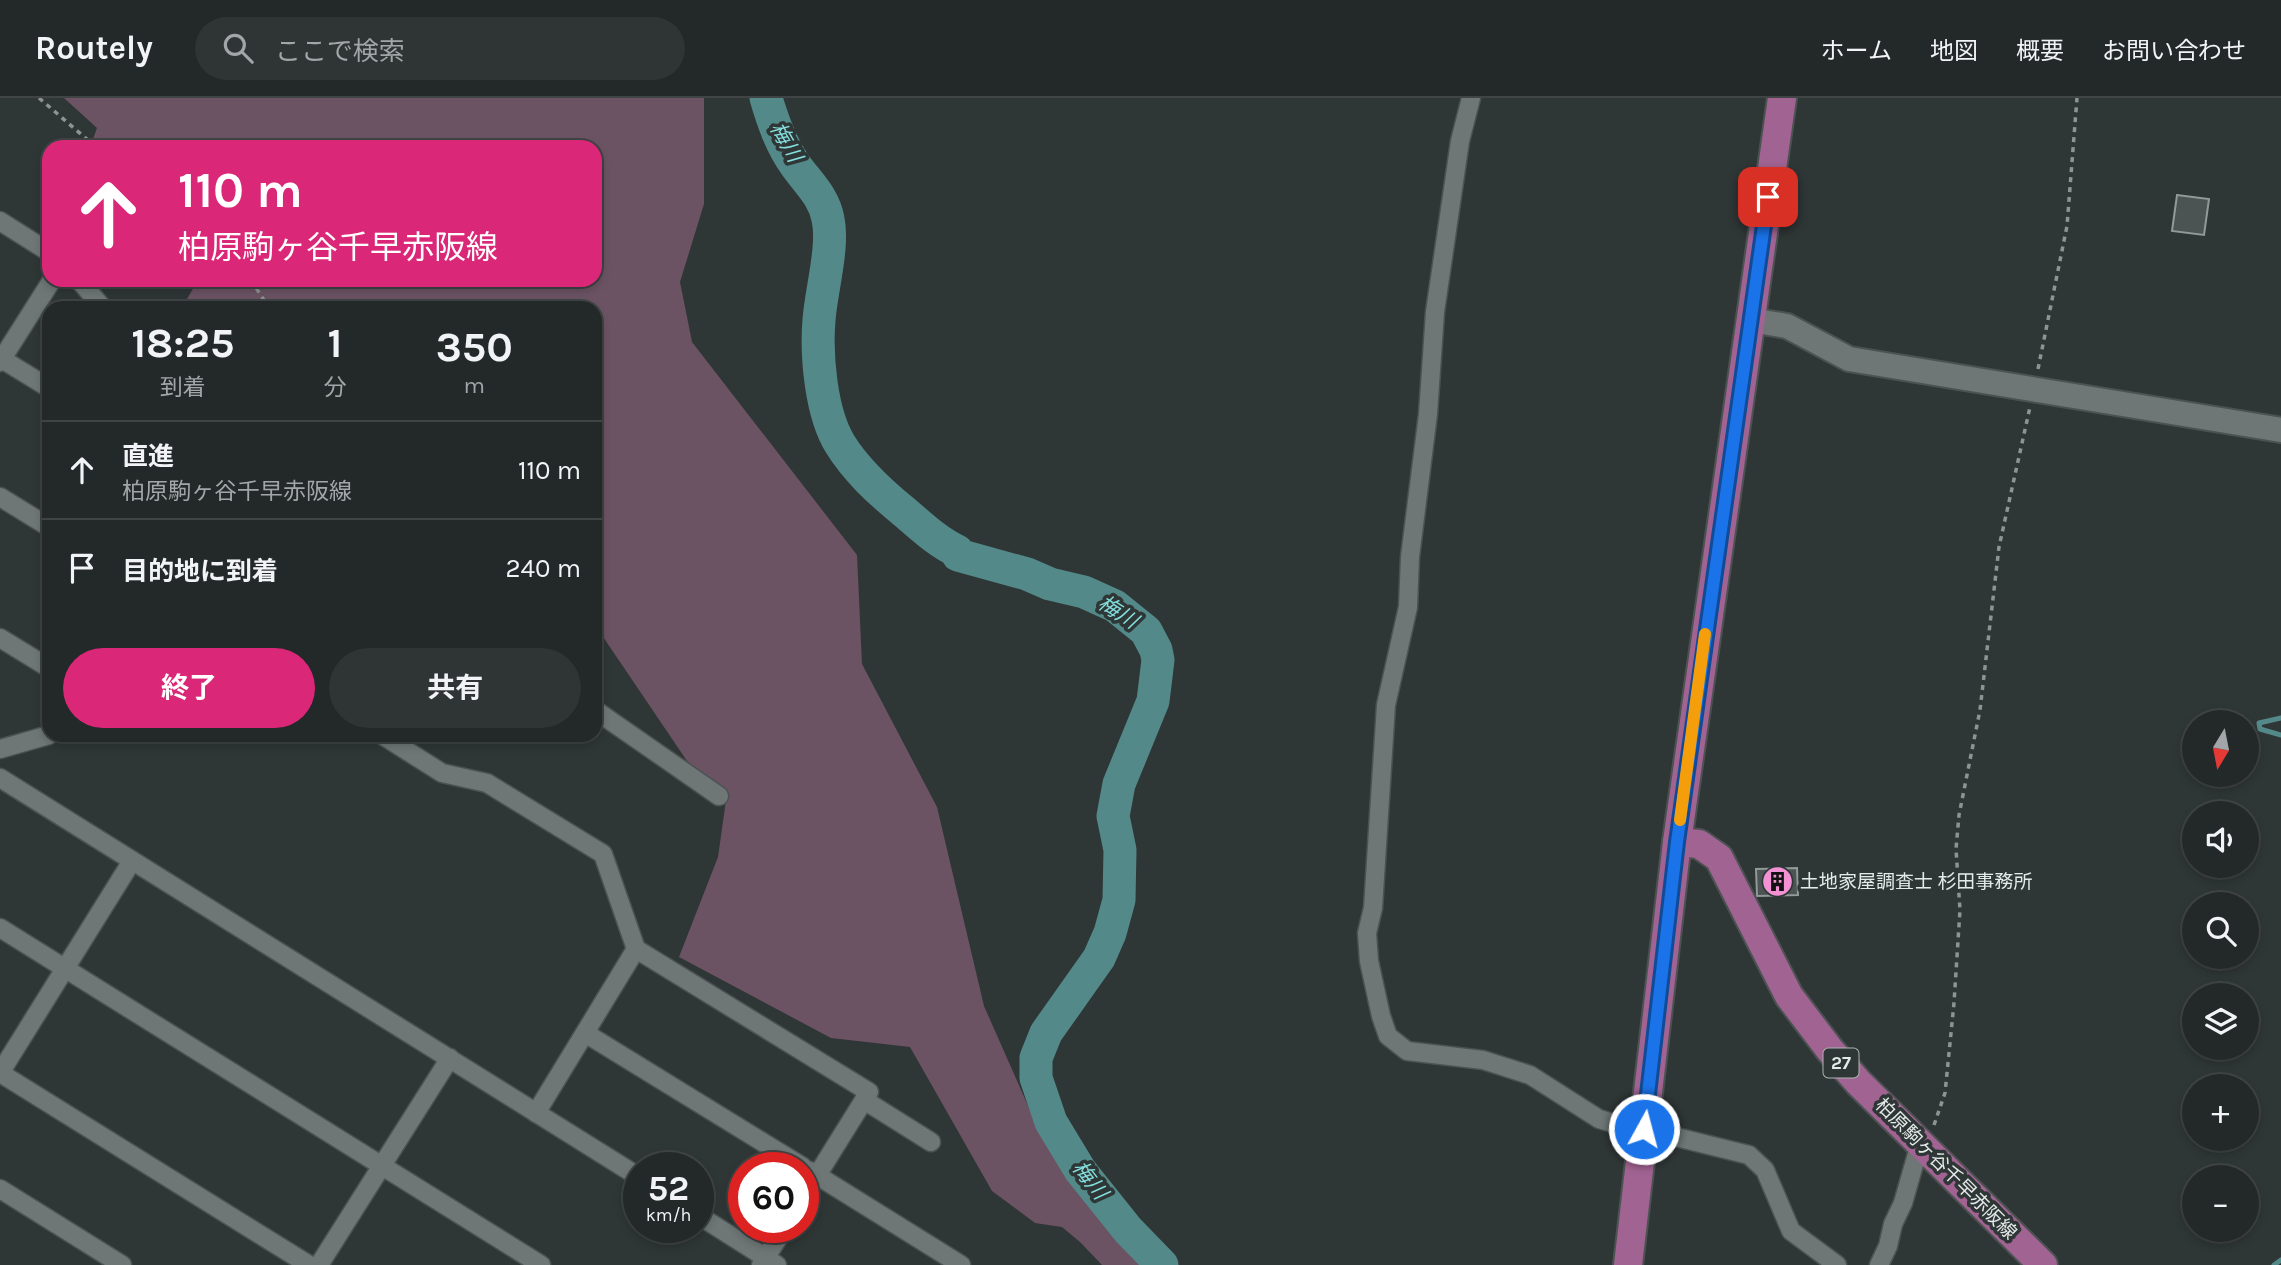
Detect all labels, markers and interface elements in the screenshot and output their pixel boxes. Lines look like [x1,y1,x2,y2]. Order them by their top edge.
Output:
search box [195,17,685,80]
text: Routely [35,29,153,67]
icon: search [219,29,257,67]
text: ここで検索 [275,36,405,67]
text: ホーム [1821,37,1892,65]
text: 地図 [1930,37,1978,65]
text: 概要 [2016,37,2064,65]
text: お問い合わせ [2102,37,2246,65]
water label: 梅川 [765,118,808,168]
text: 110 m [178,162,303,219]
pin [1738,167,1798,227]
icon: ahead [63,168,154,259]
icon: arrive [1749,178,1787,216]
text: 柏原駒ヶ谷千早赤阪線 [178,229,498,266]
text: 18:25 [131,318,234,368]
text: 1 [328,318,343,368]
text: 350 [436,322,513,372]
text: m [463,372,485,399]
text: 到着 [160,374,206,401]
text: 分 [324,374,347,401]
text: 直進 [122,441,174,472]
icon: ahead [63,451,101,489]
text: 110 m [518,455,581,486]
text: 柏原駒ヶ谷千早赤阪線 [122,478,352,505]
icon: arrive [63,549,101,587]
text: 240 m [505,553,581,584]
text: 目的地に到着 [122,556,278,587]
water label: 梅川 [1094,591,1144,634]
button: 終了 [63,648,315,728]
button: 共有 [329,648,581,728]
north arrow [2182,710,2259,788]
map controls [2182,710,2259,1242]
button: sound [2182,801,2259,878]
building icon: 土地家屋調査士 杉田事務所 [1760,865,1794,899]
place label: 土地家屋調査士 杉田事務所 [1800,871,2033,893]
button: search [2182,892,2259,969]
button: layers [2182,983,2259,1060]
road number: 27 [1824,1048,1858,1078]
button: + [2182,1074,2259,1151]
position arrow [1607,1092,1681,1166]
street label: 柏原駒ヶ谷千早赤阪線 [1871,1094,2021,1244]
speed limit sign: 60 [728,1152,819,1243]
water label: 梅川 [1068,1156,1114,1206]
button: − [2182,1165,2259,1242]
text: 52 [648,1168,689,1209]
text: km/h [646,1204,691,1226]

